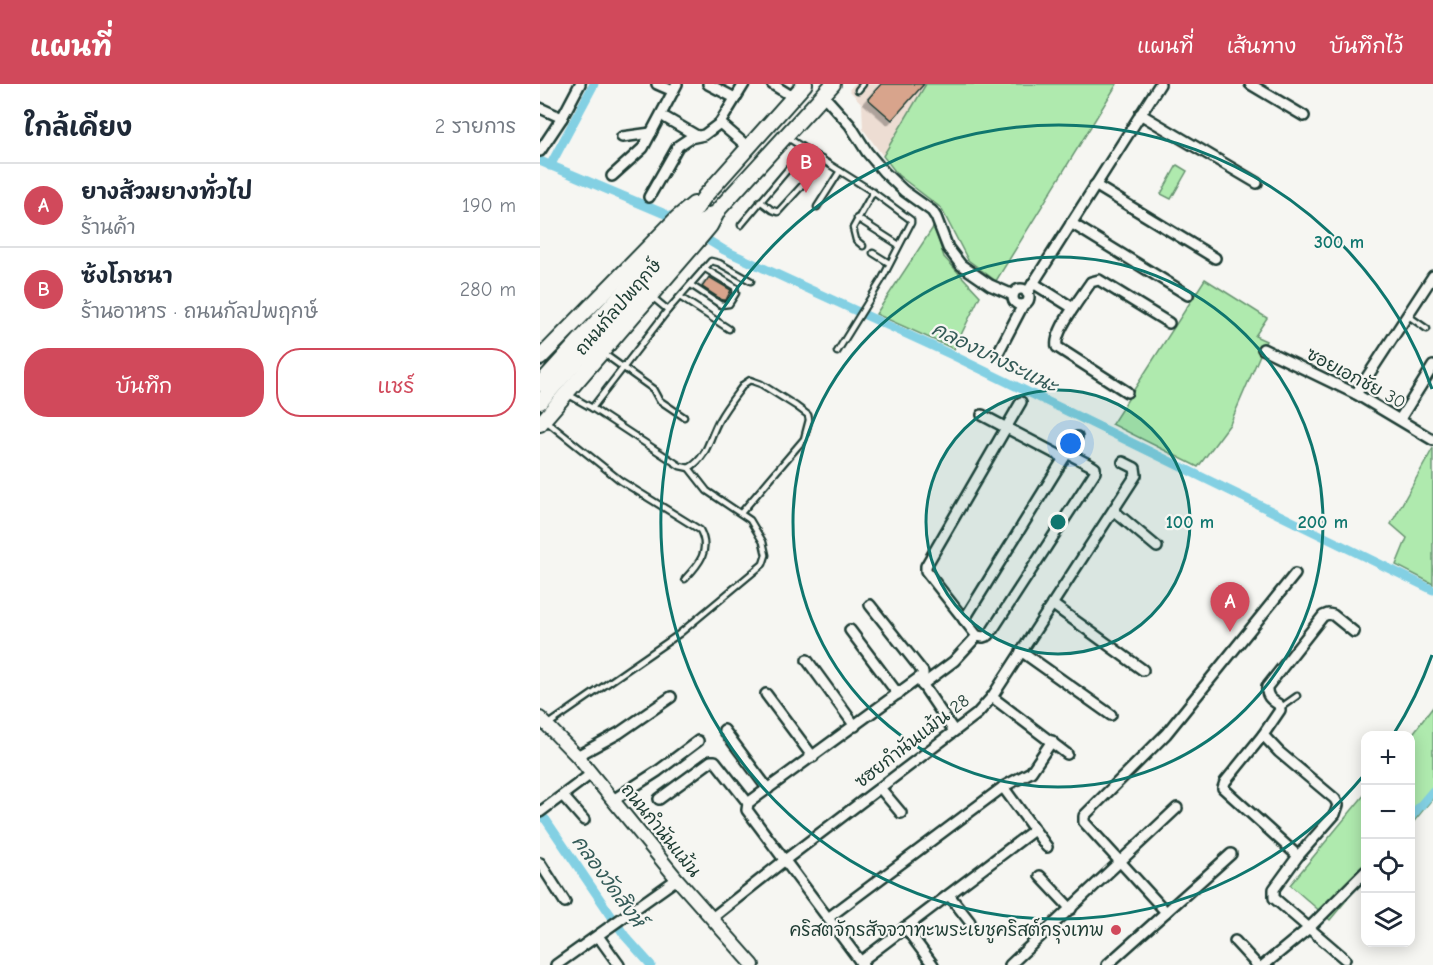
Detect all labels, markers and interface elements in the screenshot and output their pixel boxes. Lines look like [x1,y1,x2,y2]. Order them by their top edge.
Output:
text: แผนที่ [30,31,112,63]
text: แผนที่ [1137,34,1194,58]
text: เส้นทาง [1227,34,1296,58]
text: บันทึกไว้ [1329,34,1403,58]
text: ใกล้เคียง [24,113,132,143]
text: 2 รายการ [435,115,516,138]
pin: B [786,144,826,193]
text: ยางส้วมยางทั่วไป [81,179,252,205]
text: A [38,194,49,217]
text: 190 m [462,194,516,217]
text: ร้านค้า [81,216,136,239]
text: 300 m [1314,232,1364,253]
street label: ถนนกัลปพฤกษ์ [569,253,667,360]
text: ซ้งโภชนา [81,263,173,289]
text: B [37,278,50,301]
text: 280 m [460,278,516,301]
text: ร้านอาหาร · ถนนกัลปพฤกษ์ [81,300,318,323]
water label: คลองบางระแนะ [928,317,1063,399]
street label: ซอยเอกชัย 30 [1303,343,1409,413]
button: บันทึก [24,348,264,417]
button: แชร์ [276,348,516,417]
your location [1056,429,1085,458]
centre of rings [1048,512,1068,532]
text: 100 m [1166,512,1214,533]
text: 200 m [1298,512,1348,533]
pin: A [1210,582,1250,632]
street label: ซฮยกำนันแม้น 28 [850,689,974,793]
map controls [1361,731,1415,947]
button: + [1361,731,1415,785]
street label: ถนนกำนันแม้น [617,778,706,881]
button: − [1361,785,1415,839]
water label: คลองวัดสิงห์ [567,830,654,935]
button: locate [1361,839,1415,893]
button: layers [1361,893,1415,947]
place label: คริสตจักรสัจจวาทะพระเยชูคริสต์กรุงเทพ [790,917,1104,944]
marker: คริสตจักรสัจจวาทะพระเยชูคริสต์กรุงเทพ [1109,923,1123,937]

